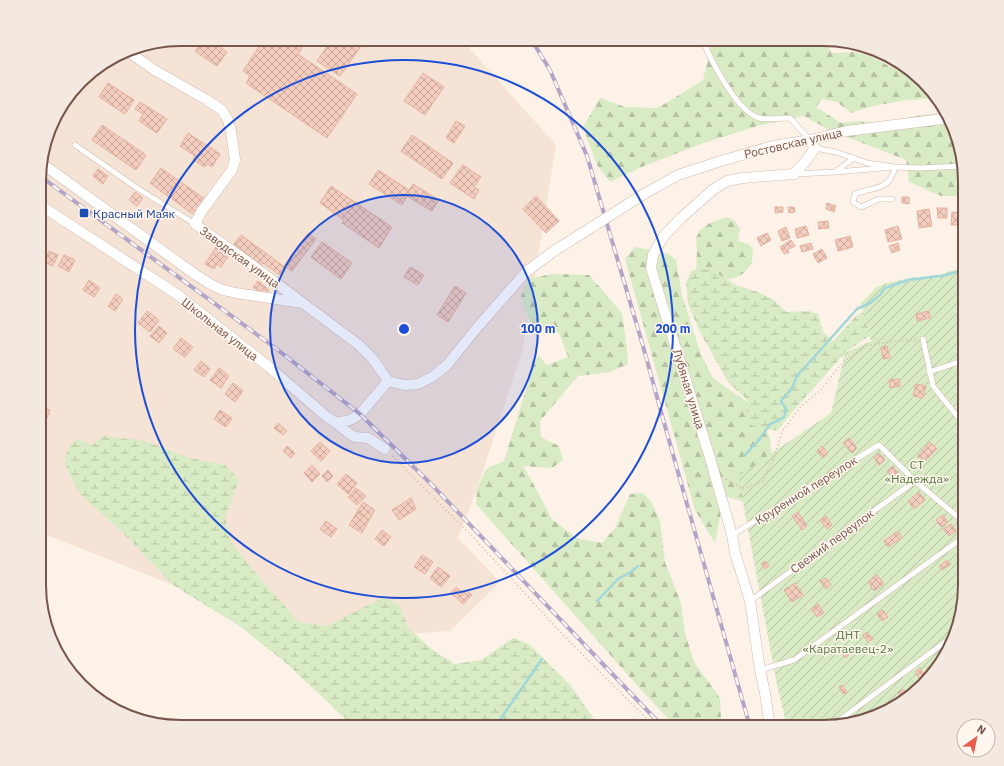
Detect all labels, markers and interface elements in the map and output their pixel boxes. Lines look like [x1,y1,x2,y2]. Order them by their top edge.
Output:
street label: Ростовская улица [743,124,844,162]
place label: Красный Маяк [93,206,176,221]
marker: Красный Маяк [78,207,90,219]
street label: Заводская улица [197,223,284,291]
street label: Школьная улица [179,294,262,364]
text: 100 m [520,321,556,336]
text: 200 m [655,321,691,336]
centre of rings [397,322,411,336]
street label: Лубяная улица [670,347,709,432]
street label: Круренной переулок [752,452,860,528]
park label: СТ «Надежда» [885,457,949,486]
street label: Свежий переулок [787,505,877,576]
park label: ДНТ «Каратаевец-2» [803,627,893,656]
north arrow [956,718,996,758]
text: N [974,722,989,738]

